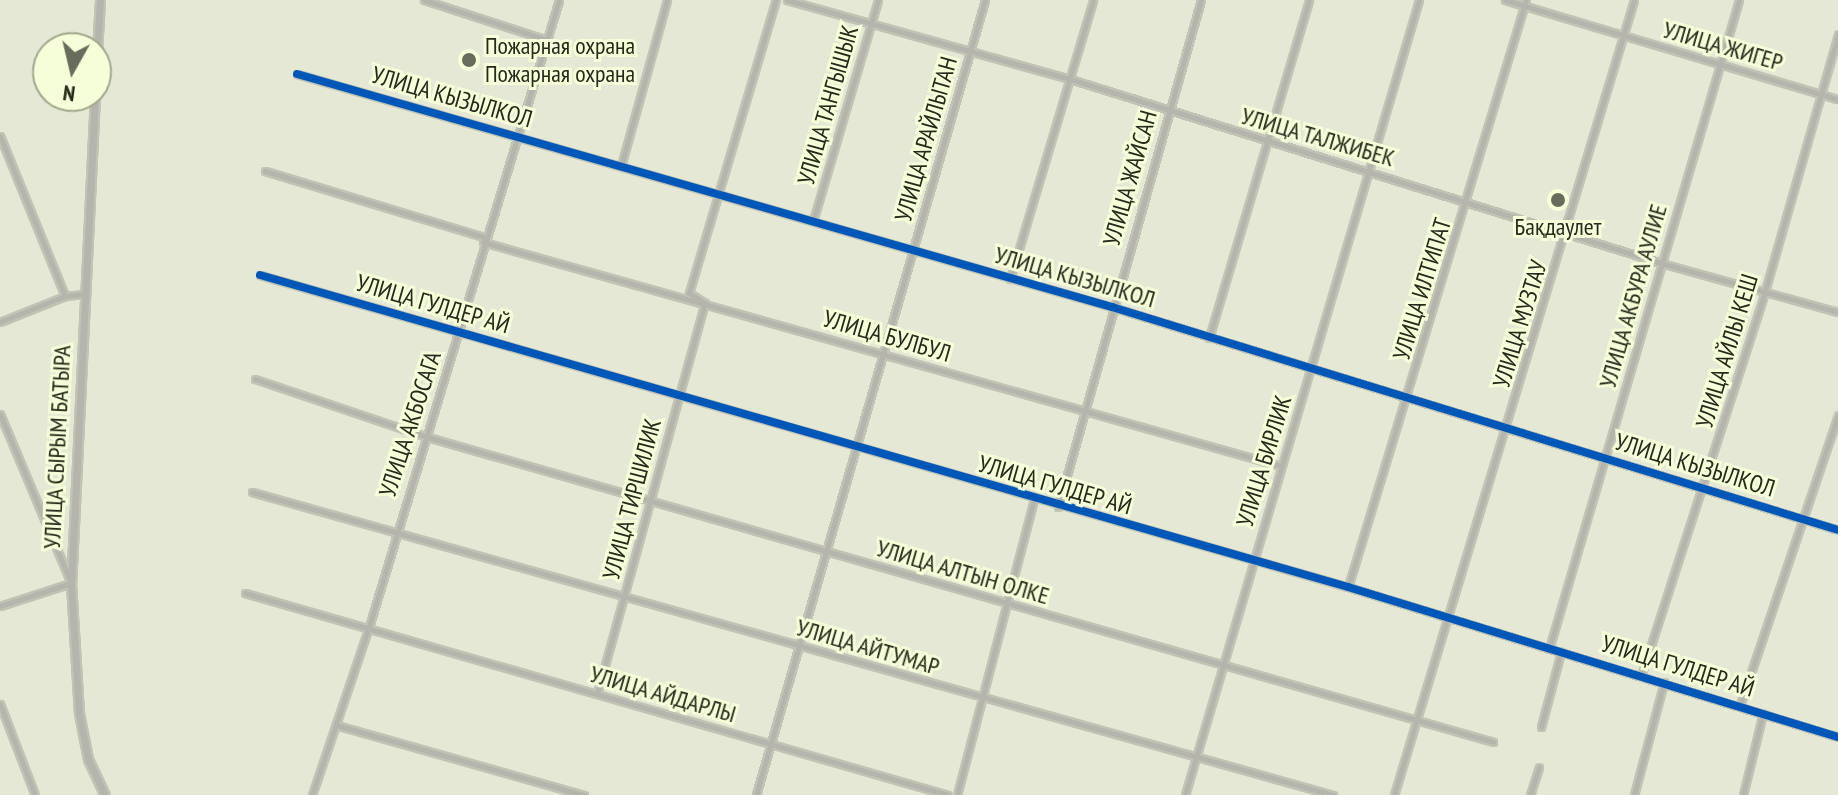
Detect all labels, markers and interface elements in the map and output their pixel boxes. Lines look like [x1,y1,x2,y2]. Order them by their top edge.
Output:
street label: УЛИЦА ЖИГЕР [1660,15,1786,77]
street label: УЛИЦА ТАНГЫШЫК [791,21,865,189]
north arrow [32,32,112,112]
place label: Пожарная охрана Пожарная охрана [485,32,635,88]
marker: Пожарная охрана Пожарная охрана [460,51,478,69]
street label: УЛИЦА АРАЙЛЫТАН [889,53,963,225]
street label: УЛИЦА КЫЗЫЛКОЛ [368,60,536,134]
text: N [61,79,77,108]
street label: УЛИЦА ТАЛЖИБЕК [1237,101,1399,173]
street label: УЛИЦА ЖАЙСАН [1097,107,1163,249]
marker: Бақдаулет [1549,191,1567,209]
street label: УЛИЦА АКБУРА АУЛИЕ [1593,200,1673,392]
place label: Бақдаулет [1515,213,1601,241]
street label: УЛИЦА ИЛТИПАТ [1387,214,1457,364]
street label: УЛИЦА КЫЗЫЛКОЛ [991,240,1159,314]
street label: УЛИЦА МУЗТАУ [1487,256,1553,392]
street label: УЛИЦА ГУЛДЕР АЙ [352,268,514,340]
street label: УЛИЦА АЙЛЫ КЕШ [1690,270,1764,432]
street label: УЛИЦА БУЛБУЛ [820,304,954,368]
street label: УЛИЦА СЫРЫМ БАТЫРА [37,344,77,550]
street label: УЛИЦА АКБОСАГА [373,347,447,501]
street label: УЛИЦА БИРЛИК [1230,391,1298,531]
street label: УЛИЦА ТИРШИЛИК [597,415,667,583]
street label: УЛИЦА КЫЗЫЛКОЛ [1611,427,1779,503]
street label: УЛИЦА ГУЛДЕР АЙ [974,449,1136,521]
street label: УЛИЦА АЛТЫН ОЛКЕ [873,533,1053,611]
street label: УЛИЦА АЙТУМАР [793,613,943,681]
street label: УЛИЦА ГУЛДЕР АЙ [1597,629,1759,703]
street label: УЛИЦА АЙДАРЛЫ [586,659,740,729]

